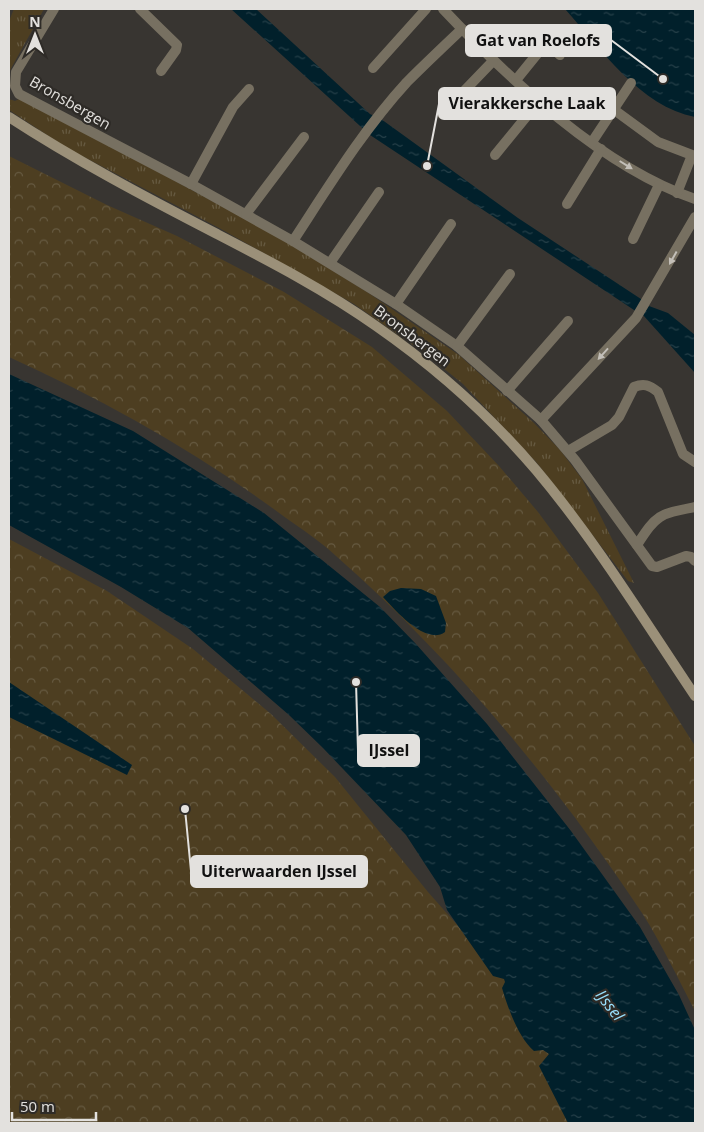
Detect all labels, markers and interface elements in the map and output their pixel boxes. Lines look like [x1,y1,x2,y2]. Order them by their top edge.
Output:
north arrow [10,10,60,60]
text: N [29,12,41,31]
callout: Gat van Roelofs [466,25,611,56]
text: Gat van Roelofs [476,29,600,51]
street label: Bronsbergen [26,71,115,133]
callout: Vierakkersche Laak [439,88,615,119]
text: Vierakkersche Laak [449,92,605,114]
one-way arrow [620,160,633,169]
one-way arrow [669,251,678,264]
street label: Bronsbergen [370,300,455,370]
one-way arrow [598,348,609,361]
callout: IJssel [358,735,419,766]
text: IJssel [369,739,409,761]
callout: Uiterwaarden IJssel [191,856,367,887]
text: Uiterwaarden IJssel [201,860,357,882]
water label: IJssel [591,985,630,1026]
scale bar [12,1090,96,1122]
text: 50 m [20,1096,55,1116]

